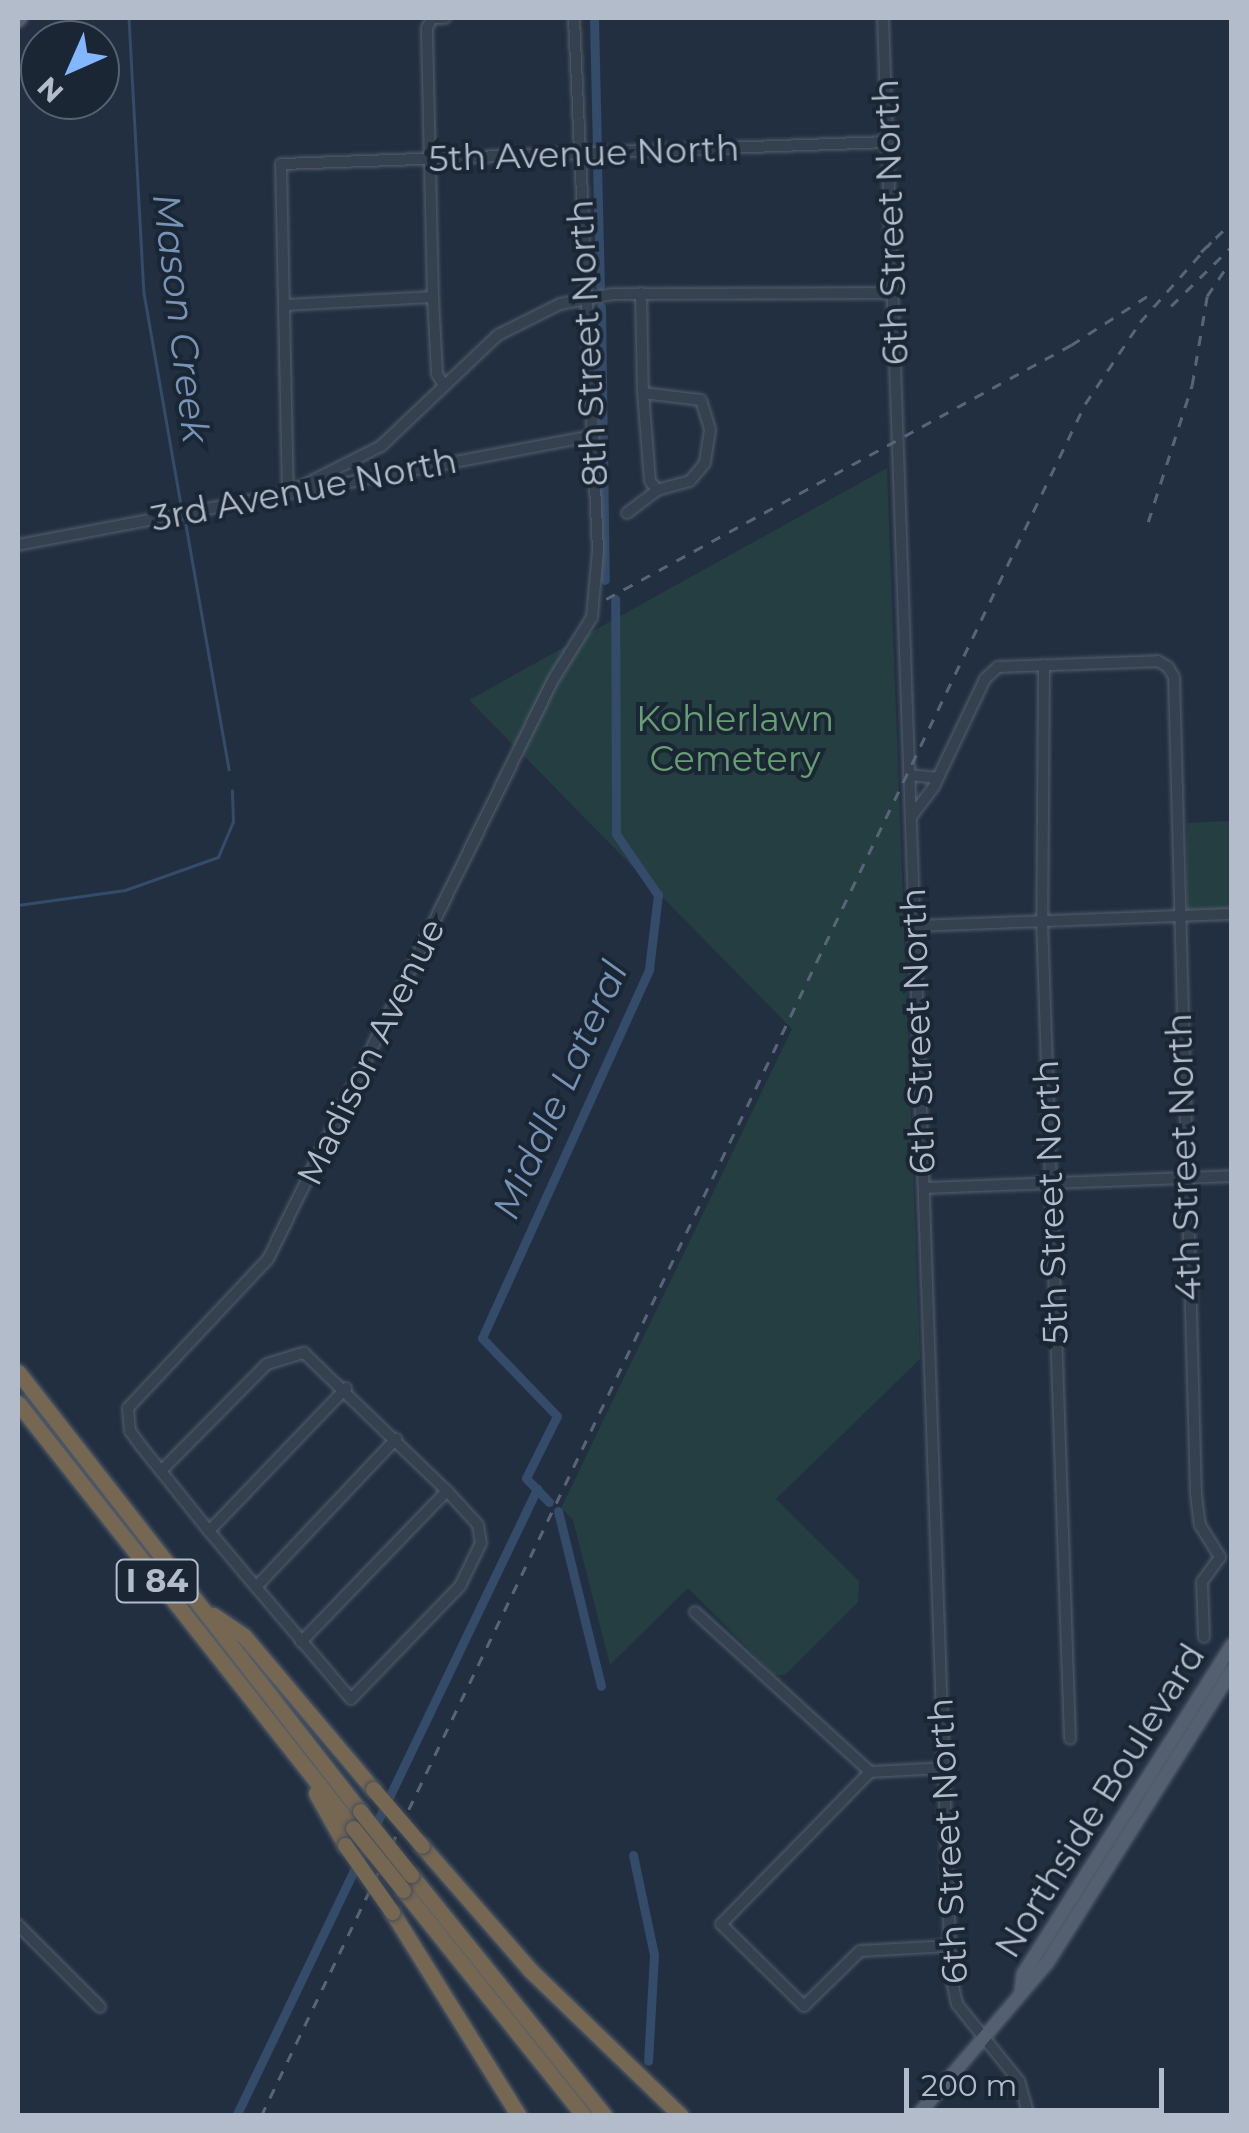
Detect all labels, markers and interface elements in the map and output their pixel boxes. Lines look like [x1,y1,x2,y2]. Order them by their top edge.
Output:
north arrow [20,20,120,120]
text: N [30,70,70,110]
street label: 6th Street North [865,78,917,366]
street label: 5th Avenue North [428,128,740,180]
water label: Mason Creek [143,191,219,445]
street label: 8th Street North [560,199,616,487]
street label: 3rd Avenue North [148,440,460,540]
park label: Kohlerlawn Cemetery [636,698,834,780]
street label: 6th Street North [892,887,944,1175]
street label: Madison Avenue [288,912,454,1192]
water label: Middle Lateral [483,954,637,1226]
street label: 4th Street North [1158,1012,1210,1302]
street label: 5th Street North [1025,1059,1077,1345]
road number: I 84 [114,1554,200,1608]
street label: Northside Boulevard [986,1637,1214,1965]
street label: 6th Street North [920,1697,976,1985]
scale bar [909,2048,1169,2110]
text: 200 m [921,2067,1017,2104]

